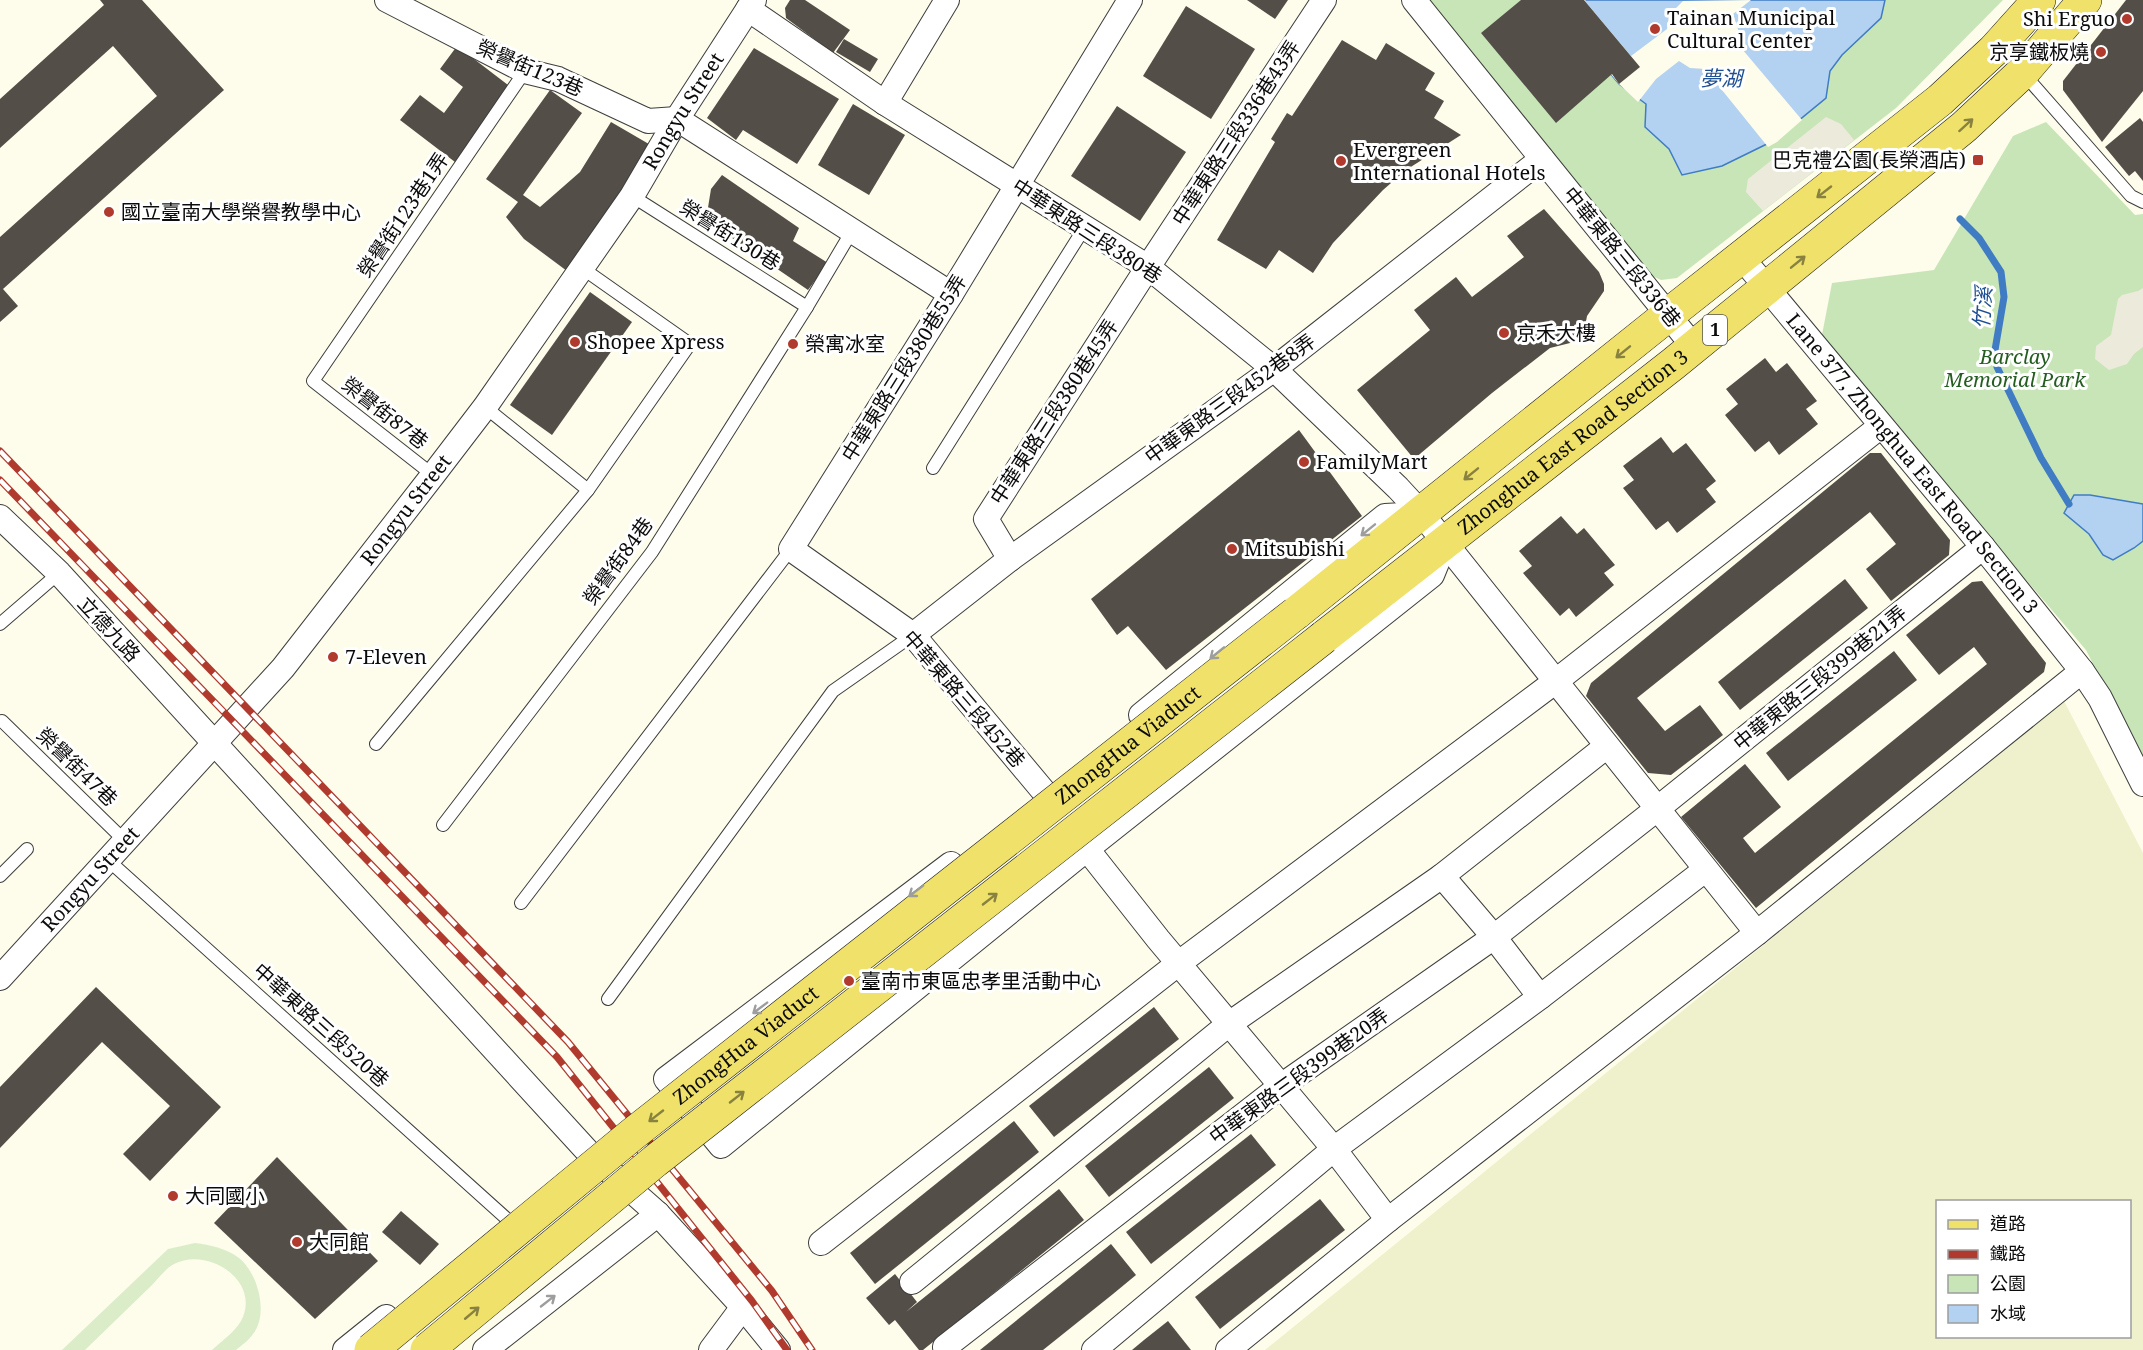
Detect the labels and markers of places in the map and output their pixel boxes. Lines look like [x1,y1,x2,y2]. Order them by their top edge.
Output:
place label: Tainan Municipal Cultural Center [1667,4,1835,54]
place label: Shi Erguo [2023,5,2115,32]
marker: Shi Erguo [2120,12,2134,26]
marker: Tainan Municipal Cultural Center [1648,22,1662,36]
place label: 京享鐵板燒 [1989,38,2089,65]
marker: 京享鐵板燒 [2094,45,2108,59]
place label: Evergreen International Hotels [1353,136,1545,186]
place label: 巴克禮公園(長榮酒店) [1772,146,1966,173]
marker: 巴克禮公園(長榮酒店) [1971,153,1985,167]
marker: Evergreen International Hotels [1334,154,1348,168]
place label: 國立臺南大學榮譽教學中心 [121,198,361,225]
marker: 國立臺南大學榮譽教學中心 [102,205,116,219]
place label: 京禾大樓 [1516,319,1596,346]
marker: 京禾大樓 [1497,326,1511,340]
place label: Shopee Xpress [587,328,725,355]
place label: 榮寓冰室 [805,330,885,357]
marker: Shopee Xpress [568,335,582,349]
marker: 榮寓冰室 [786,337,800,351]
place label: FamilyMart [1316,448,1428,475]
marker: FamilyMart [1297,455,1311,469]
place label: Mitsubishi [1244,535,1345,562]
marker: Mitsubishi [1225,542,1239,556]
place label: 7-Eleven [345,643,427,670]
marker: 7-Eleven [326,650,340,664]
place label: 臺南市東區忠孝里活動中心 [861,967,1101,994]
marker: 臺南市東區忠孝里活動中心 [842,974,856,988]
place label: 大同國小 [185,1182,265,1209]
marker: 大同國小 [166,1189,180,1203]
place label: 大同館 [309,1228,369,1255]
marker: 大同館 [290,1235,304,1249]

